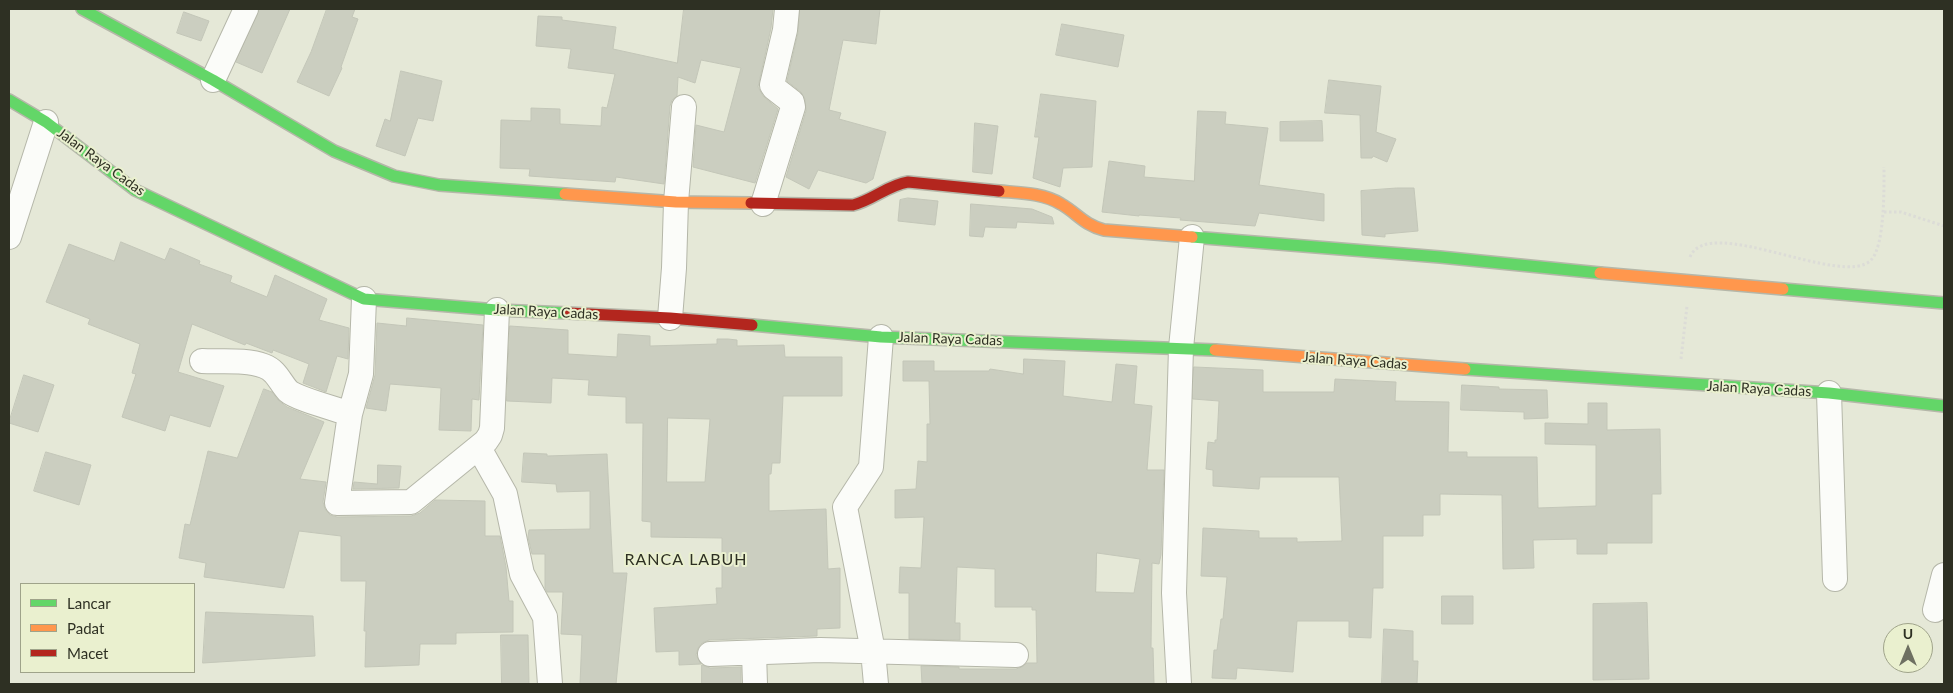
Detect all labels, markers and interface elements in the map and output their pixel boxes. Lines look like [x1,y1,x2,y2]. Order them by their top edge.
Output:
street label: Jalan Raya Cadas [54,124,148,200]
street label: Jalan Raya Cadas [493,301,599,323]
street label: Jalan Raya Cadas [897,329,1003,349]
street label: Jalan Raya Cadas [1302,349,1408,373]
street label: Jalan Raya Cadas [1706,378,1812,400]
district label: RANCA LABUH [623,550,749,570]
legend [20,583,195,673]
text: Lancar [67,594,111,612]
text: Padat [67,619,104,637]
north arrow [1883,623,1933,673]
text: U [1903,625,1913,642]
text: Macet [67,644,108,662]

